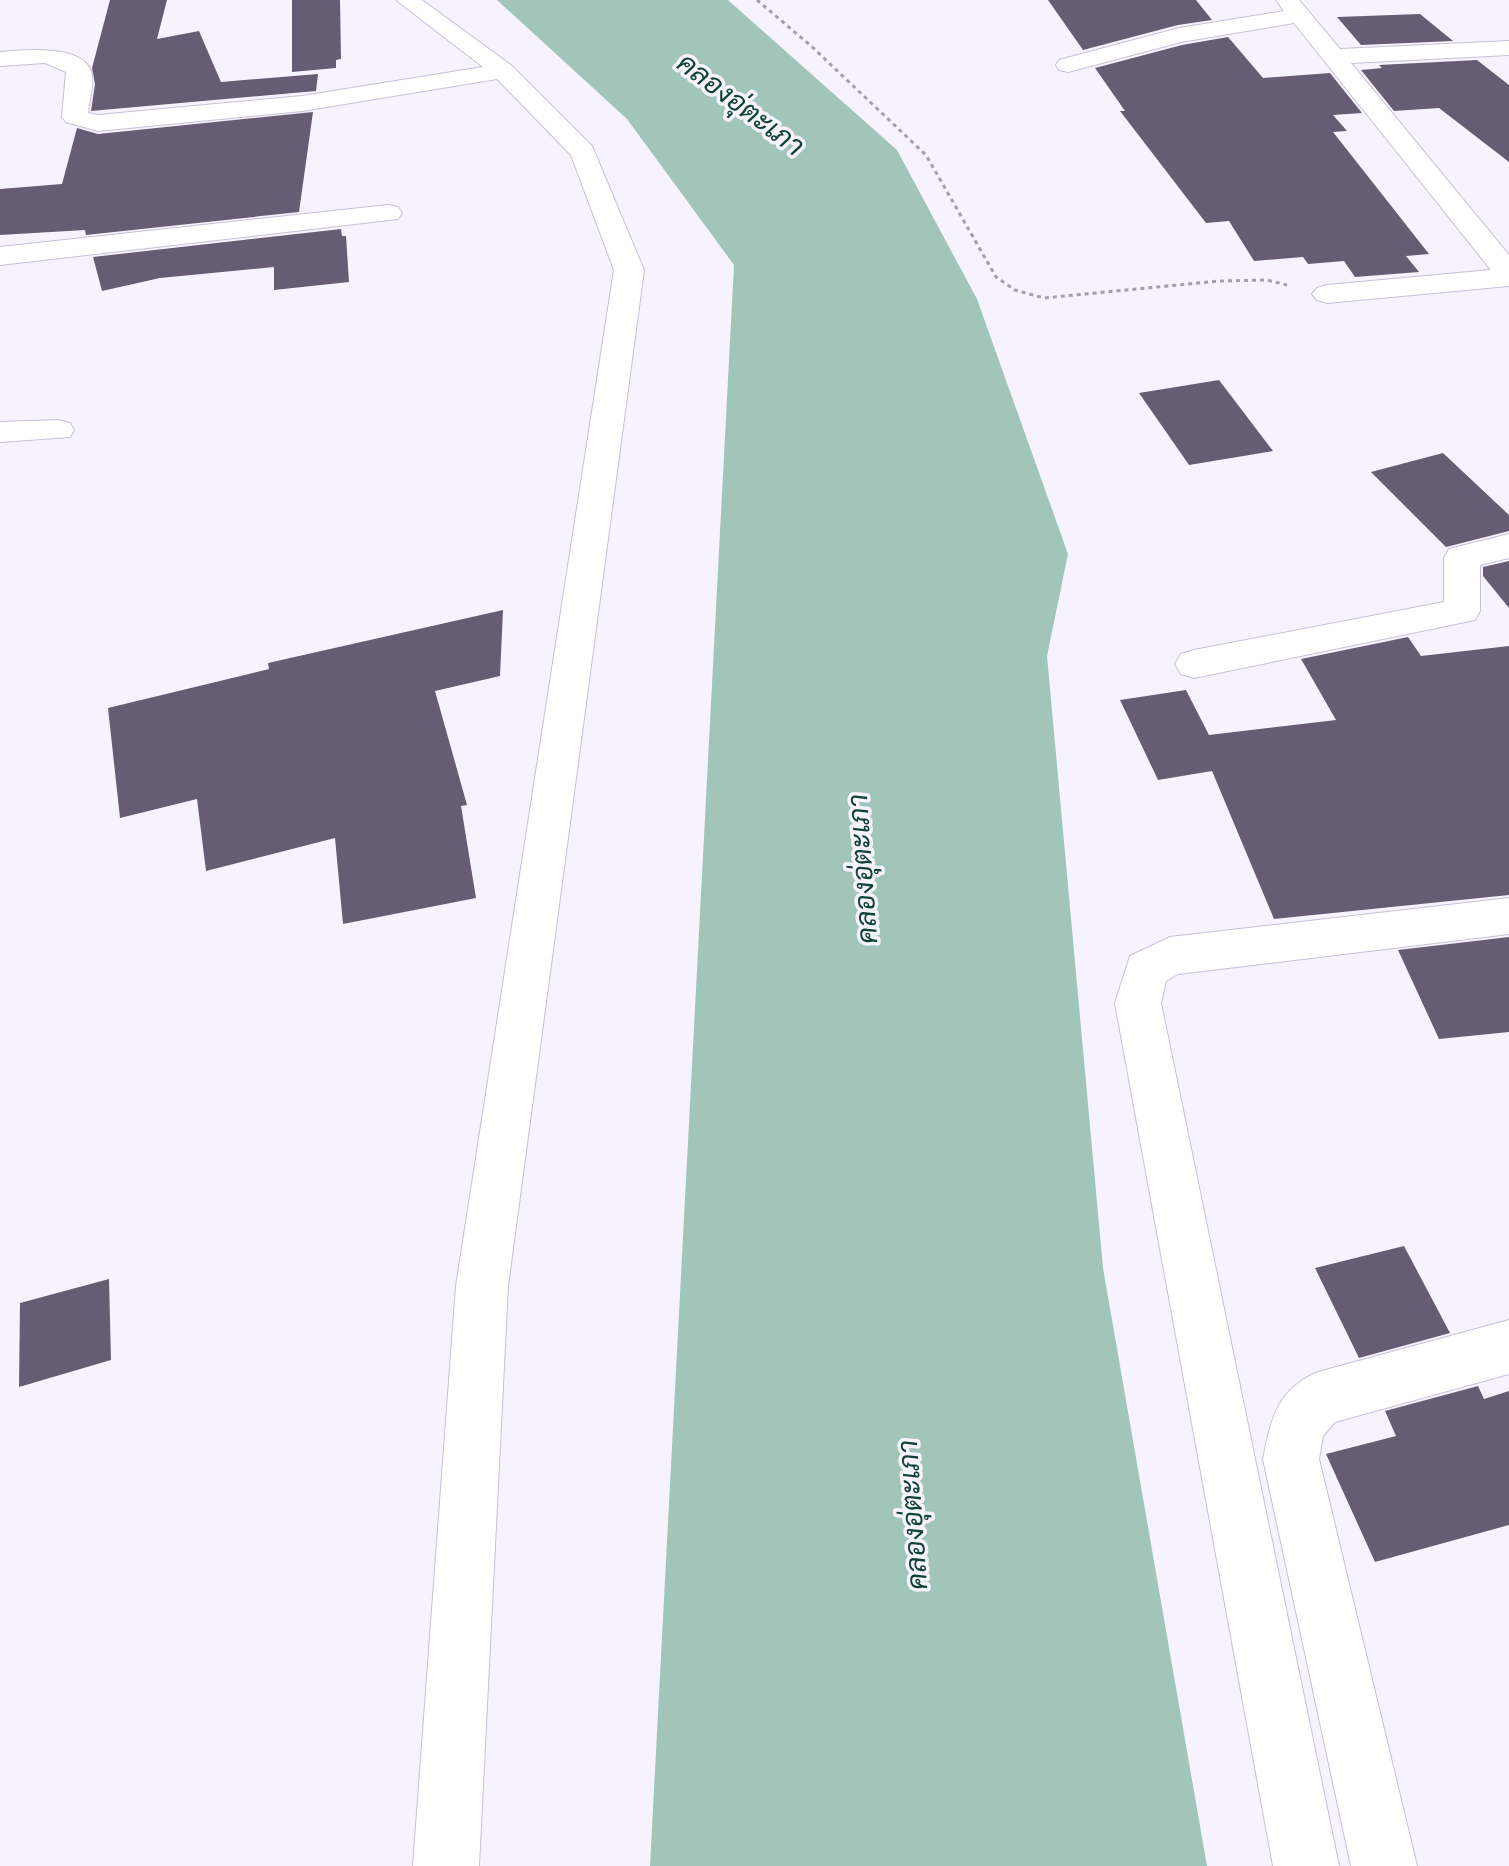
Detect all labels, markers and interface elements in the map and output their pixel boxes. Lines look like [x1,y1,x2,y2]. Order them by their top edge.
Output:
water label: คลองอุ่ตะเภา [669,45,811,165]
water label: คลองอุ่ตะเภา [840,793,887,945]
water label: คลองอุ่ตะเภา [890,1439,937,1591]

